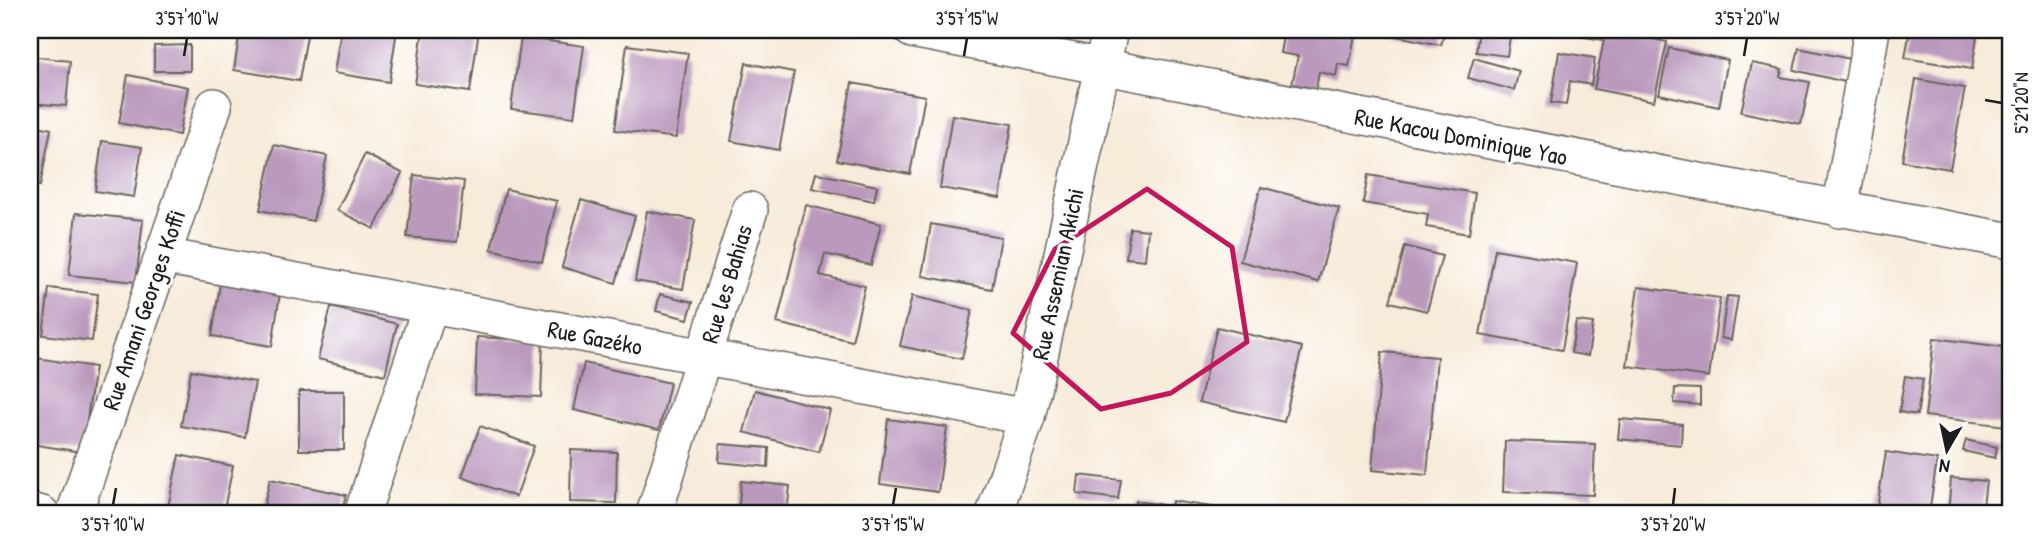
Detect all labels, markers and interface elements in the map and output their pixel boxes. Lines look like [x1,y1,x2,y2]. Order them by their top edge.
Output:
text: 3°57'10"W [156,6,218,31]
text: 3°57'15"W [936,6,998,31]
text: 3°57'20"W [1715,6,1779,31]
text: 5°21'20"N [2009,72,2034,134]
street label: Rue Kacou Dominique Yao [1352,100,1571,172]
street label: Rue Assemian Akichi [1023,185,1091,363]
street label: Rue Amani Georges Koffi [94,205,192,414]
street label: Rue les Bahias [693,221,759,347]
street label: Rue Gazéko [545,312,646,362]
north arrow [1912,414,1982,484]
text: N [1937,453,1951,480]
text: 3°57'10"W [82,512,144,537]
text: 3°57'15"W [862,512,924,537]
text: 3°57'20"W [1641,512,1705,537]

